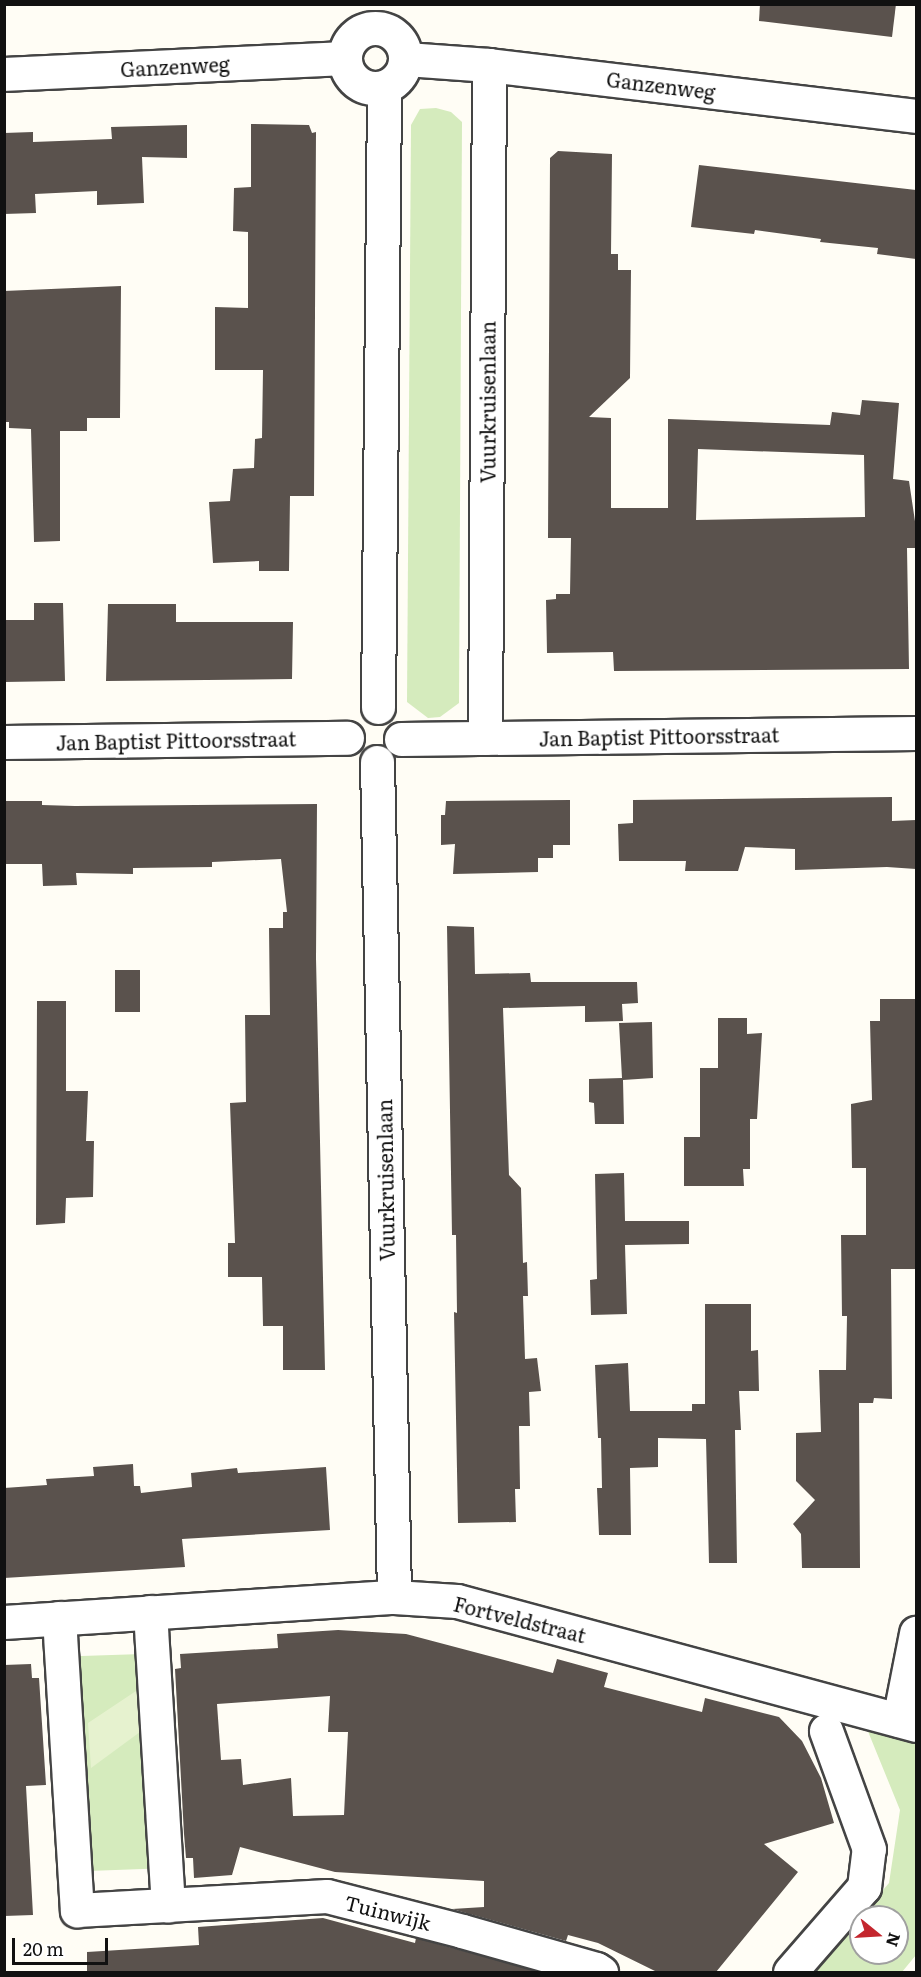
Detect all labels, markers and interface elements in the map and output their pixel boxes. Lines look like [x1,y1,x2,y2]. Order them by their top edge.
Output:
street label: Ganzenweg [120,51,230,81]
street label: Ganzenweg [605,66,717,104]
street label: Vuurkruisenlaan [475,321,499,483]
street label: Jan Baptist Pittoorsstraat [539,722,779,750]
street label: Jan Baptist Pittoorsstraat [56,726,296,754]
street label: Vuurkruisenlaan [372,1099,398,1261]
street label: Fortveldstraat [451,1591,589,1647]
street label: Tuinwijk [342,1890,434,1934]
north arrow [849,1905,909,1965]
scale bar [15,1926,111,1964]
text: N [881,1930,908,1950]
text: 20 m [23,1935,64,1962]

